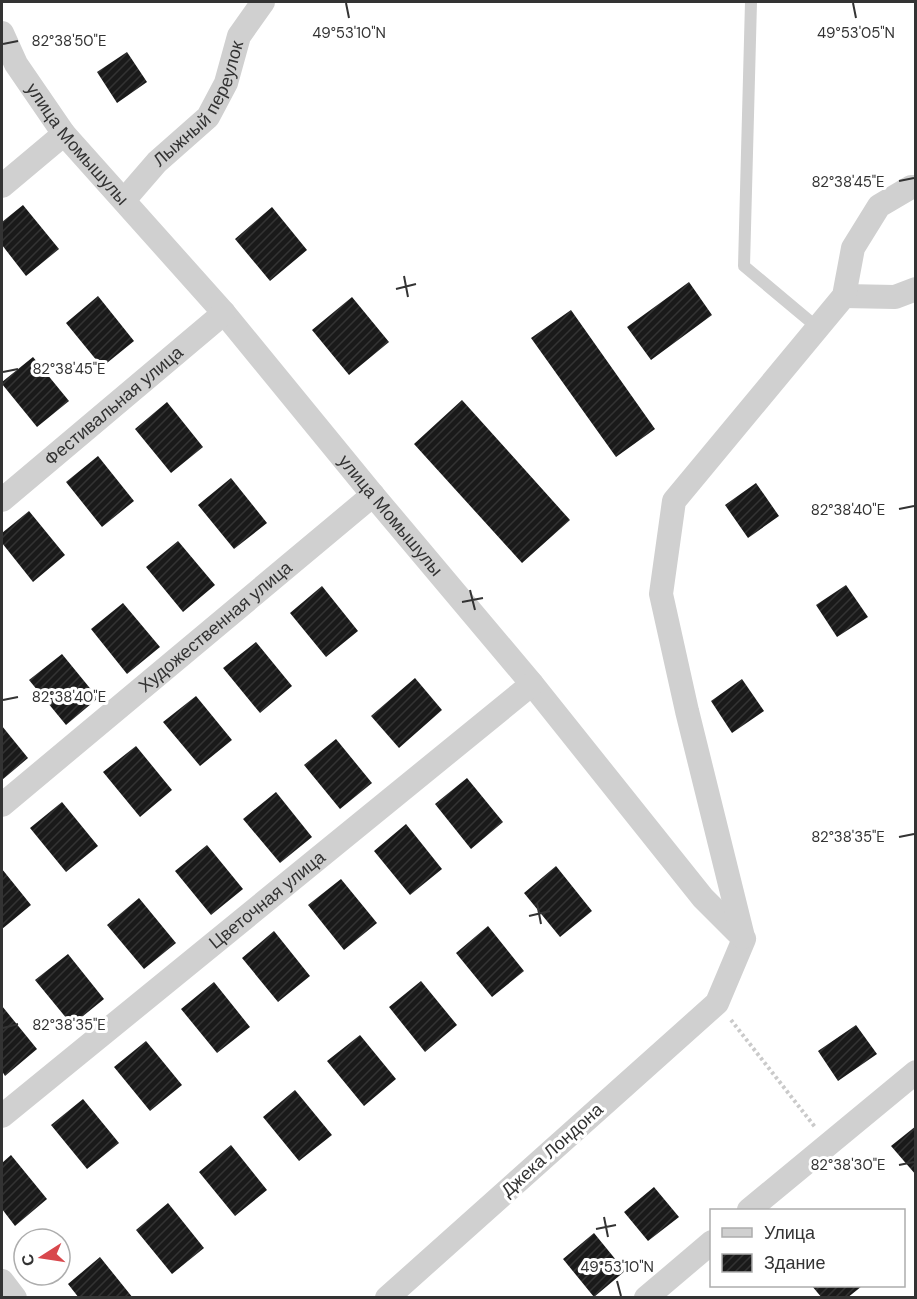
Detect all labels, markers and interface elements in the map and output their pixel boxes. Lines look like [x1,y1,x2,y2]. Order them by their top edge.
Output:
text: 49°53'10"N [312,23,386,43]
text: 49°53'05"N [817,23,895,43]
text: 82°38'50"E [32,31,106,51]
street label: Лыжный переулок [148,38,249,172]
street label: улица Момышулы [20,78,134,210]
text: 82°38'45"E [811,172,885,192]
street label: Фестивальная улица [39,340,189,471]
text: 82°38'45"E [32,359,106,379]
street label: улица Момышулы [333,450,448,581]
text: 82°38'40"E [811,500,885,520]
street label: Художественная улица [134,555,298,698]
text: 82°38'40"E [32,687,106,707]
text: 82°38'35"E [811,827,885,847]
street label: Цветочная улица [204,845,331,954]
text: 82°38'35"E [32,1015,106,1035]
street label: Джека Лондона [496,1097,609,1202]
text: 82°38'30"E [811,1155,886,1175]
legend [710,1209,905,1287]
text: Улица [764,1221,816,1245]
north arrow [12,1227,72,1287]
text: Здание [764,1251,825,1275]
text: С [16,1252,39,1268]
text: 49°53'10"N [580,1257,654,1277]

